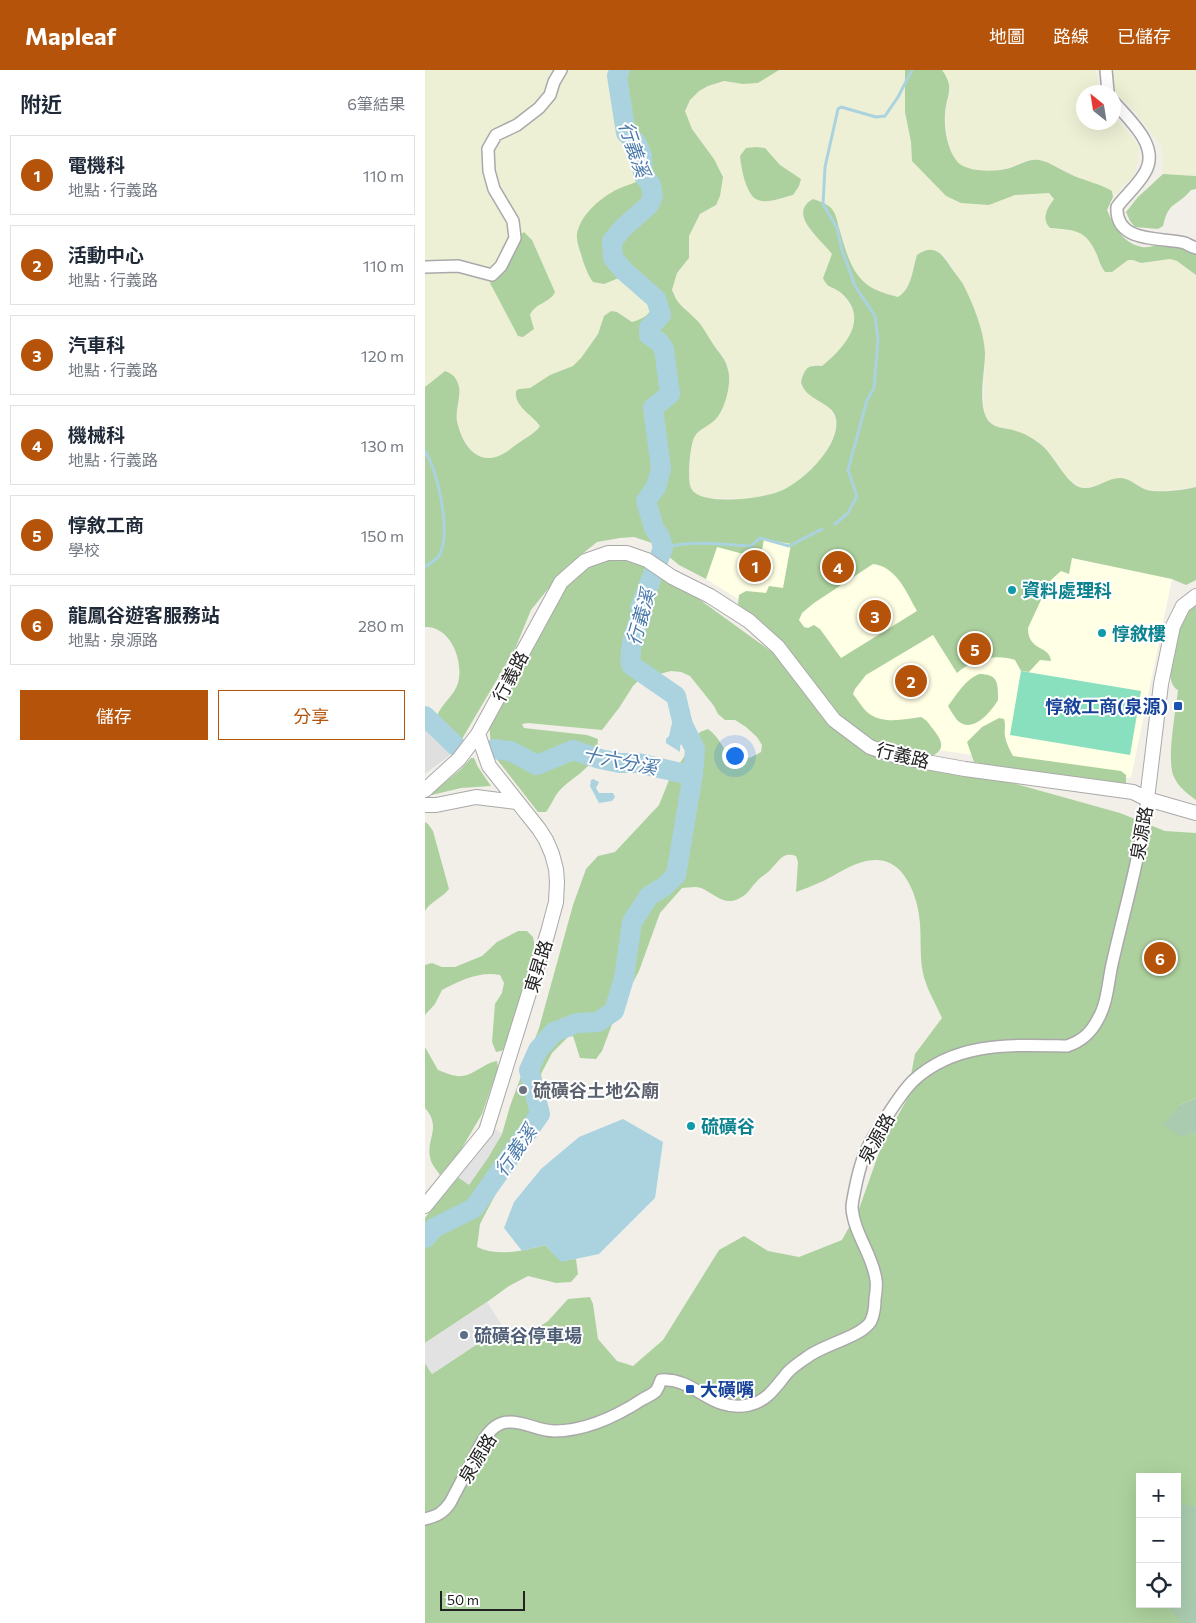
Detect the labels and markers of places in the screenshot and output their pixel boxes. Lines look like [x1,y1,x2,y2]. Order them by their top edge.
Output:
pin: 1 [739,547,771,585]
pin: 4 [822,548,854,586]
place label: 資料處理科 [1022,579,1112,601]
marker: 資料處理科 [1006,584,1018,596]
pin: 3 [859,597,891,635]
place label: 惇敘樓 [1112,622,1166,644]
marker: 惇敘樓 [1096,627,1108,639]
pin: 5 [959,630,991,668]
pin: 2 [895,662,927,700]
place label: 惇敘工商(泉源) [1045,695,1168,717]
marker: 惇敘工商(泉源) [1172,700,1184,712]
pin: 6 [1144,939,1176,977]
place label: 硫磺谷土地公廟 [533,1079,659,1101]
marker: 硫磺谷土地公廟 [517,1084,529,1096]
place label: 硫磺谷 [701,1115,755,1137]
marker: 硫磺谷 [685,1120,697,1132]
place label: 硫磺谷停車場 [474,1324,582,1346]
marker: 硫磺谷停車場 [458,1329,470,1341]
place label: 大磺嘴 [700,1378,754,1400]
marker: 大磺嘴 [684,1383,696,1395]

